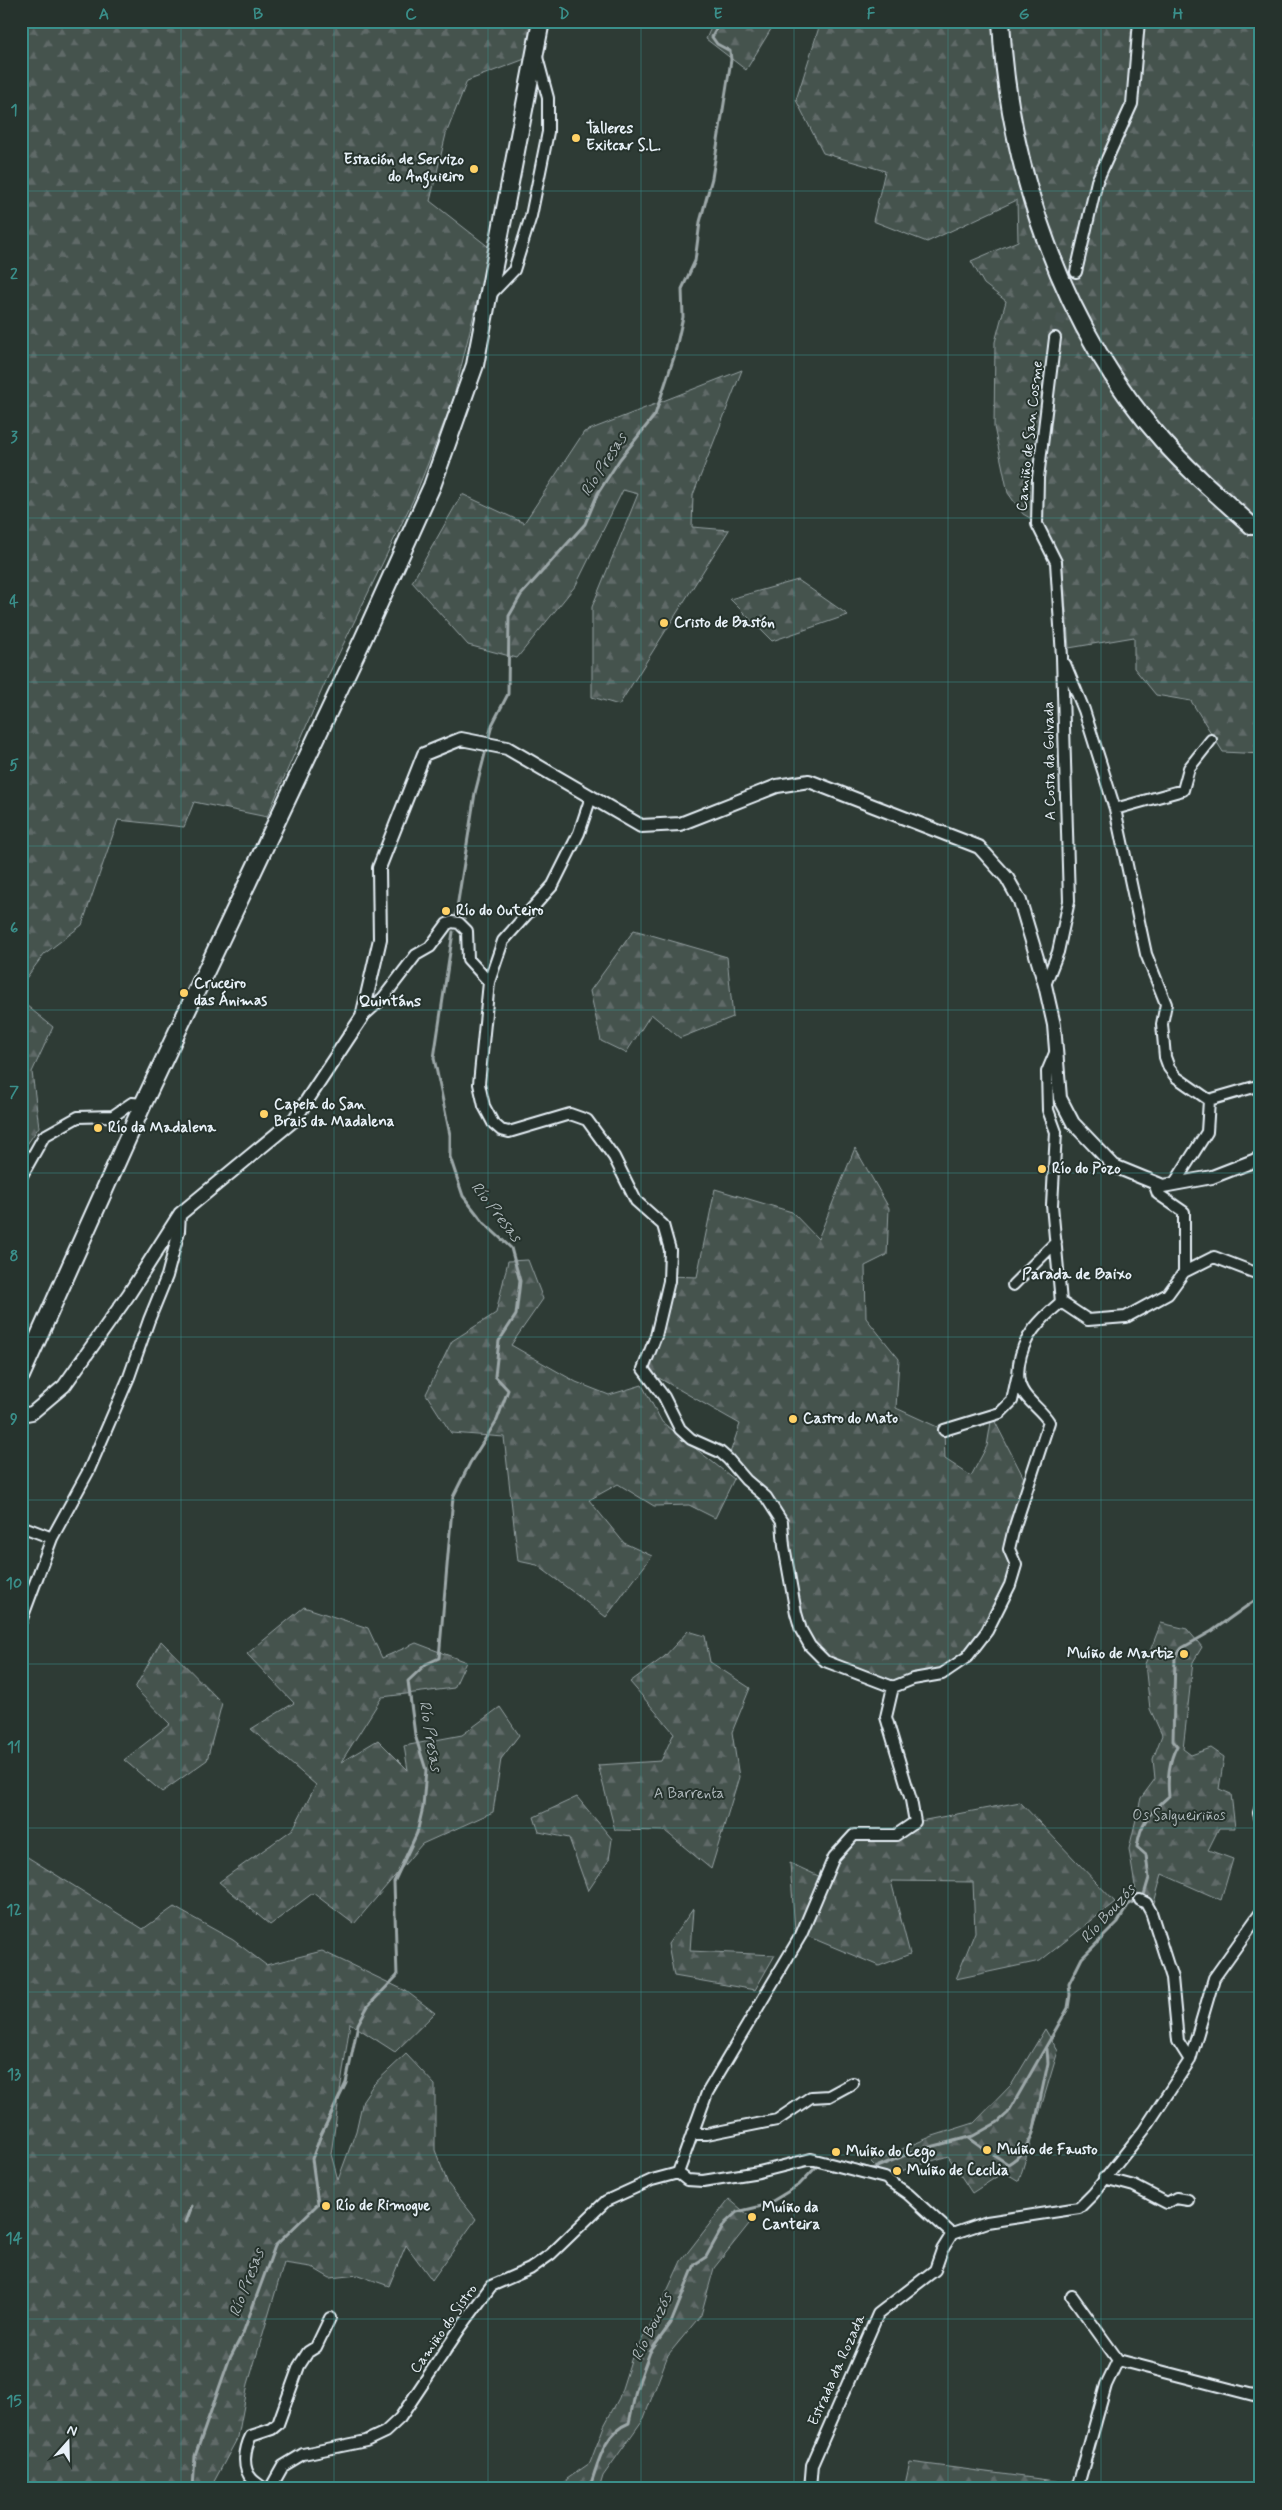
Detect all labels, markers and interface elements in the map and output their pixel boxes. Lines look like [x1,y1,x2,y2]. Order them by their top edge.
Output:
text: A [99,4,109,25]
text: B [253,4,263,25]
text: C [405,4,417,25]
text: D [558,4,570,25]
text: E [713,4,723,25]
text: F [867,4,876,25]
text: G [1019,4,1030,25]
text: H [1173,4,1184,25]
text: 1 [10,100,18,121]
place label: Talleres Exitcar S.L. [586,119,661,156]
marker: Talleres Exitcar S.L. [570,132,582,144]
place label: Estación de Servizo do Anguieiro [344,150,465,189]
marker: Estación de Servizo do Anguieiro [468,163,480,175]
text: 2 [10,264,18,285]
street label: Camiño de San Cosme [1012,359,1048,512]
text: 3 [10,427,18,448]
water label: Río Presas [576,428,633,501]
text: 4 [9,591,19,612]
place label: Cristo de Bastón [674,613,775,633]
marker: Cristo de Bastón [658,617,670,629]
street label: A Costa da Golvada [1039,701,1061,821]
text: 5 [9,755,19,776]
place label: Río do Outeiro [456,901,543,921]
marker: Río do Outeiro [440,905,452,917]
text: 6 [10,918,18,939]
place label: Cruceiro das Ánimas [194,974,267,1011]
marker: Cruceiro das Ánimas [178,987,190,999]
district label: Quintáns [359,991,421,1012]
text: 7 [9,1082,19,1103]
place label: Capela do San Brais da Madalena [274,1095,395,1132]
marker: Capela do San Brais da Madalena [258,1108,270,1120]
place label: Río da Madalena [108,1118,217,1138]
marker: Río da Madalena [92,1122,104,1134]
place label: Río do Pozo [1052,1159,1121,1179]
marker: Río do Pozo [1036,1163,1048,1175]
water label: Río Presas [466,1177,527,1248]
text: 8 [9,1246,19,1267]
district label: Parada de Baixo [1022,1264,1132,1285]
text: 9 [10,1409,18,1430]
place label: Castro do Mato [803,1409,898,1429]
marker: Castro do Mato [787,1413,799,1425]
text: 10 [6,1573,22,1594]
place label: Muíño de Martiz [1067,1644,1175,1664]
marker: Muíño de Martiz [1178,1648,1190,1660]
water label: Río Presas [413,1699,447,1775]
text: 11 [7,1737,21,1758]
park label: A Barrenta [654,1784,725,1804]
park label: Os Salgueiriños [1132,1806,1226,1826]
water label: Río Bouzós [1076,1878,1141,1948]
text: 12 [6,1900,22,1921]
text: 13 [7,2064,21,2085]
place label: Muíño de Fausto [997,2140,1098,2160]
place label: Muíño do Cego [846,2142,936,2164]
marker: Muíño de Fausto [981,2144,993,2156]
marker: Muíño do Cego [830,2146,842,2158]
place label: Muíño de Cecilia [907,2161,1009,2181]
marker: Muíño de Cecilia [891,2165,903,2177]
place label: Río de Rimogue [336,2196,430,2217]
place label: Muíño da Canteira [762,2198,820,2235]
marker: Río de Rimogue [320,2200,332,2212]
marker: Muíño da Canteira [746,2211,758,2223]
text: 14 [6,2228,23,2249]
water label: Río Presas [224,2244,270,2320]
street label: Camiño do Sistro [406,2280,482,2378]
water label: Río Bouzós [627,2288,678,2364]
street label: Estrada da Rozada [803,2310,871,2429]
text: 15 [6,2391,22,2412]
north arrow [42,2418,92,2468]
text: N [65,2421,80,2441]

